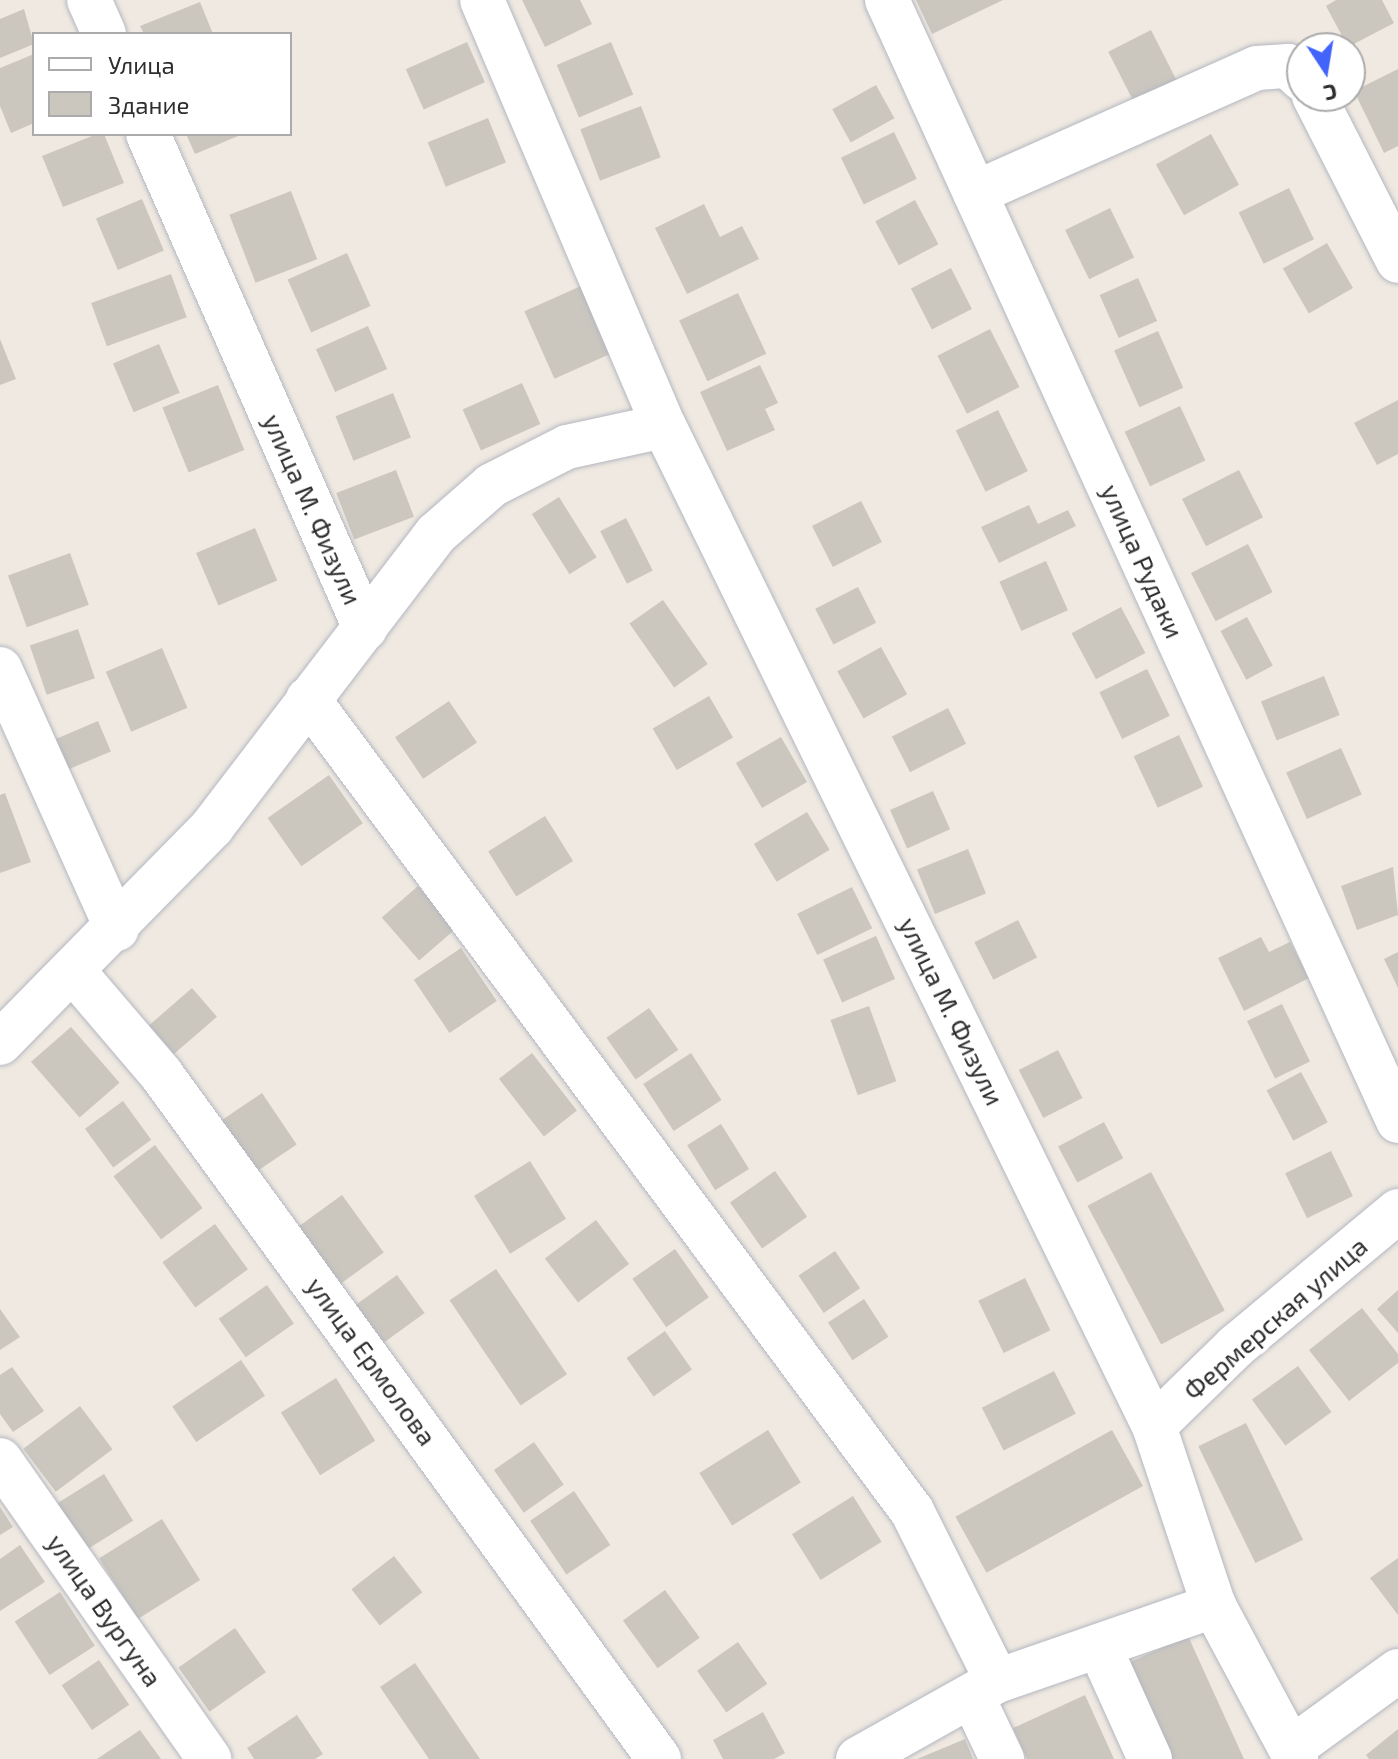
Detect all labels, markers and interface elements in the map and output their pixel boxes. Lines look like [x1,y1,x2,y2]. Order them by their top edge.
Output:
legend [32,32,292,136]
north arrow [1286,32,1366,112]
text: Улица [108,50,175,79]
text: С [1322,79,1340,108]
text: Здание [108,90,190,119]
street label: улица М. Физули [257,409,369,609]
street label: улица Рудаки [1095,479,1191,643]
street label: улица М. Физули [893,912,1011,1110]
street label: Фермерская улица [1177,1230,1373,1406]
street label: улица Ермолова [300,1271,444,1451]
street label: улица Вургуна [41,1528,169,1692]

